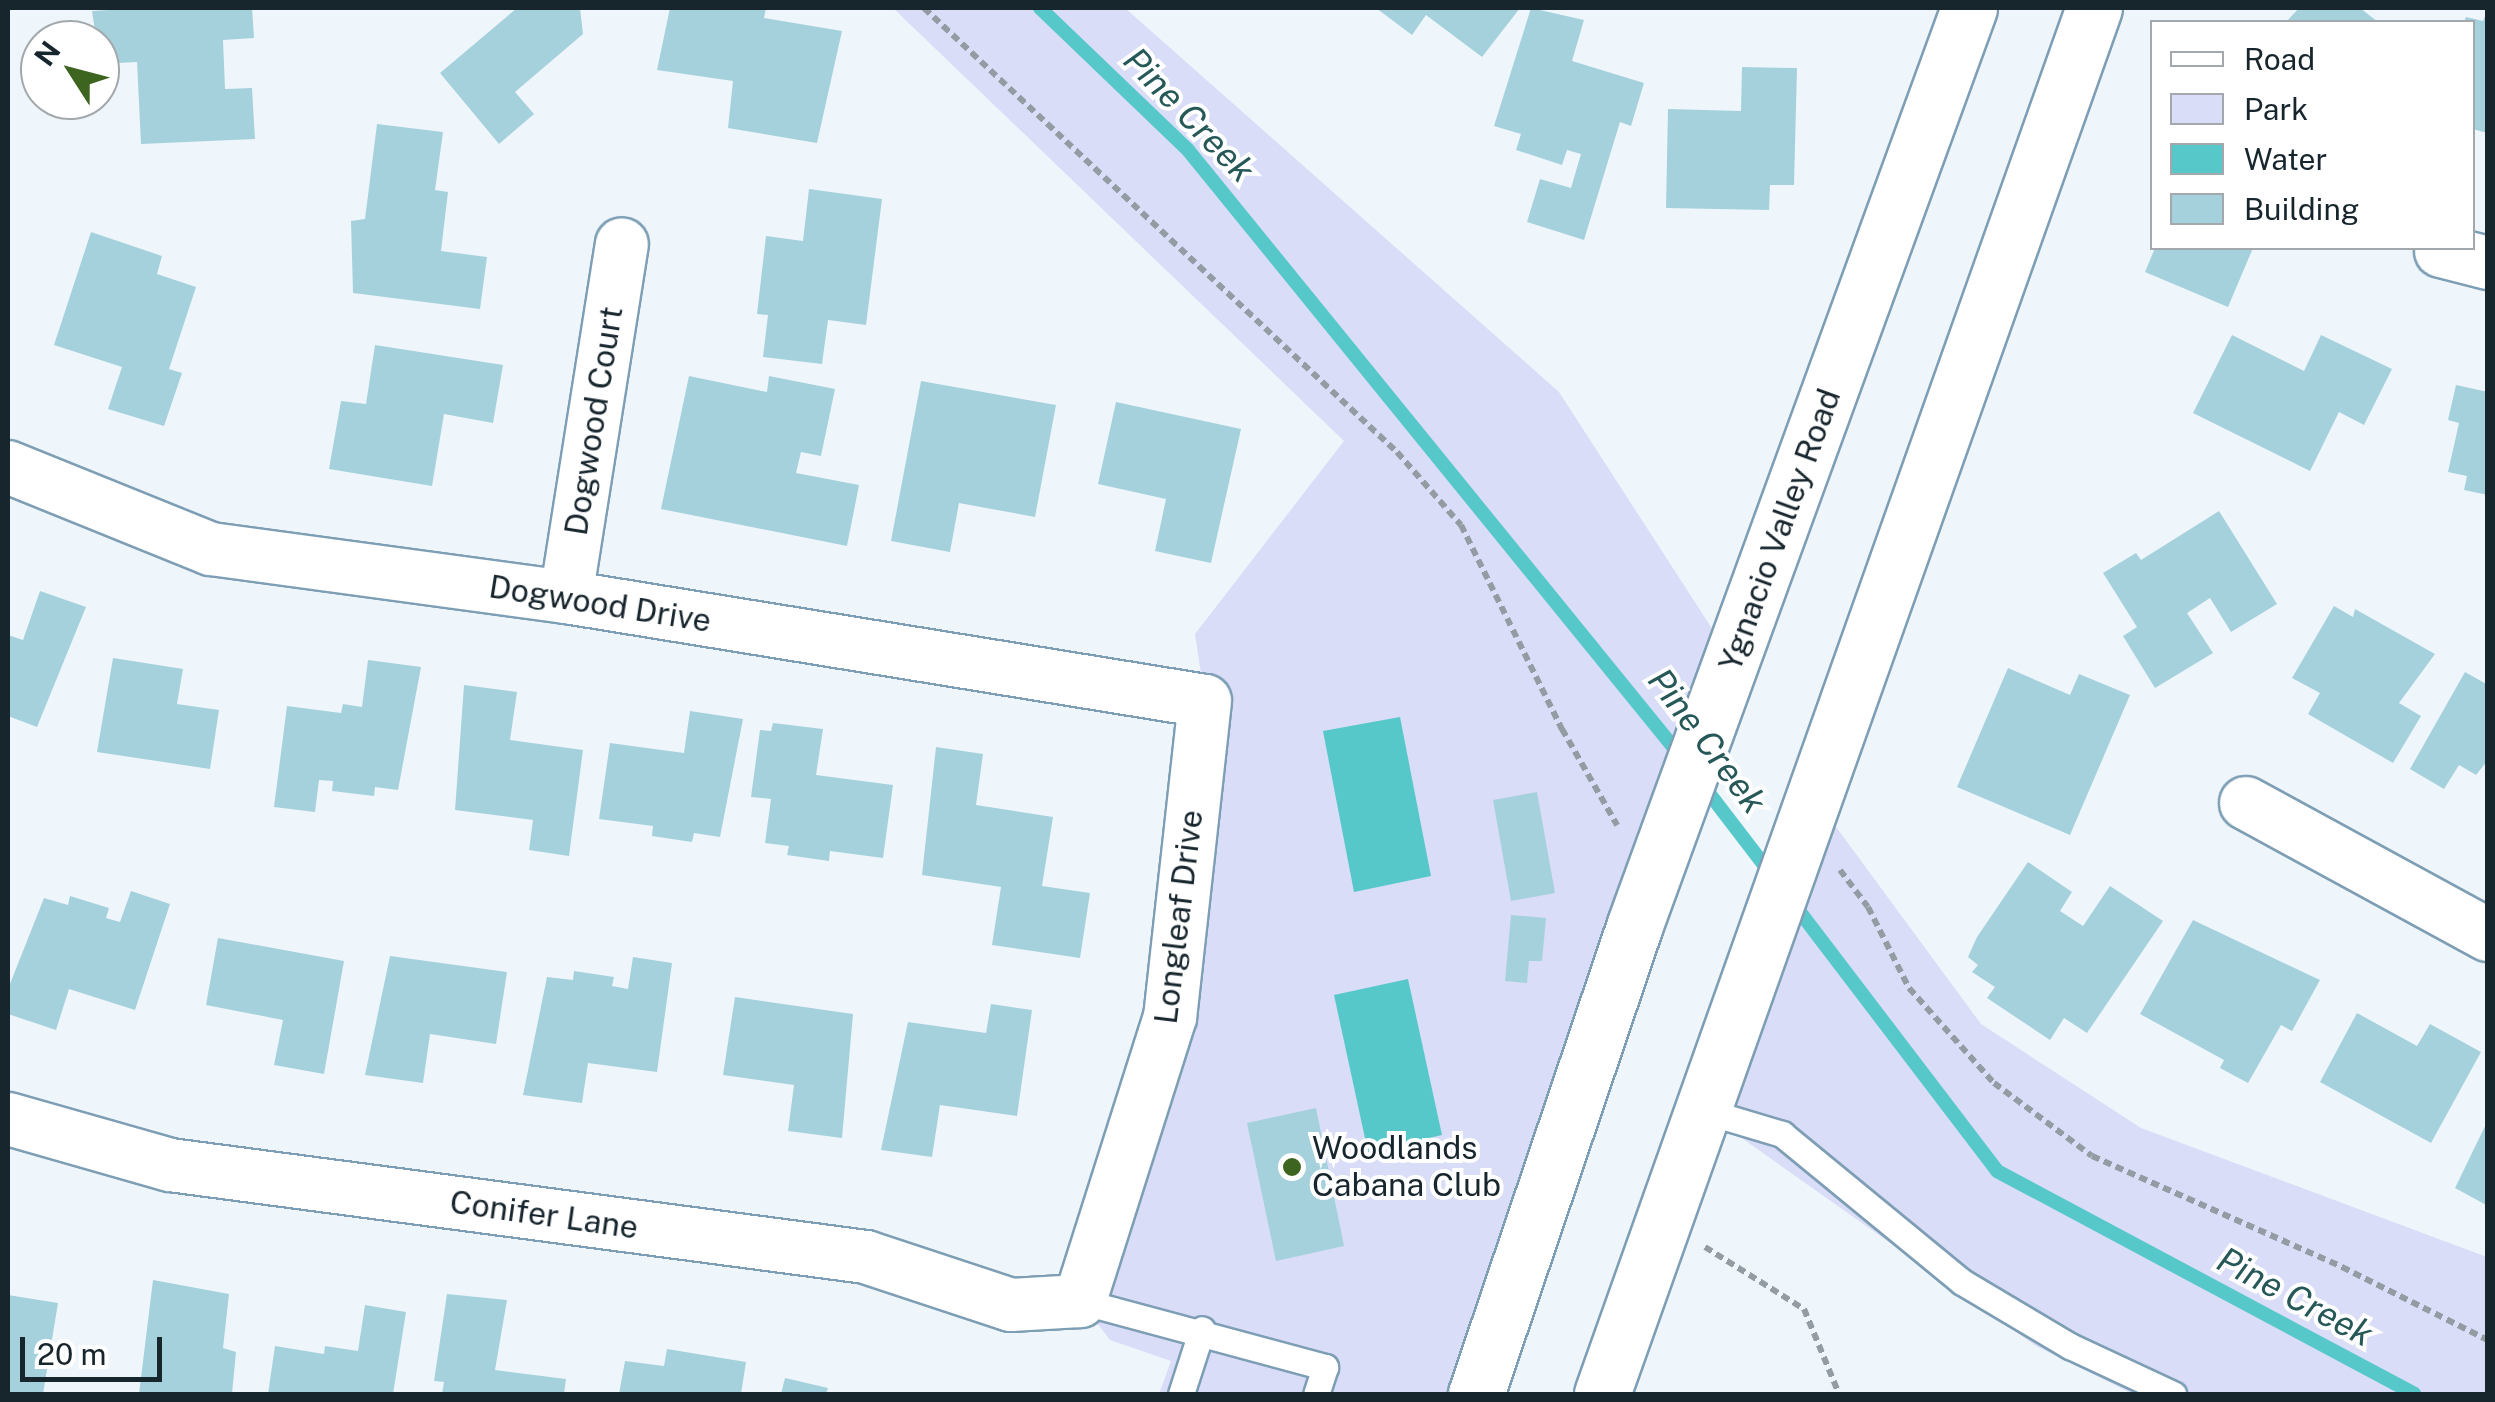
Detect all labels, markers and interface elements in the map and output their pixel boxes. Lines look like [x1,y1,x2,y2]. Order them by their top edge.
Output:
north arrow [20,20,120,120]
legend [2150,20,2475,250]
text: N [27,35,67,72]
water label: Pine Creek [1115,39,1263,191]
text: Road [2244,41,2315,77]
text: Park [2244,91,2308,127]
text: Water [2244,141,2327,177]
text: Building [2244,191,2359,227]
street label: Dogwood Court [557,304,631,538]
street label: Ygnacio Valley Road [1711,383,1849,677]
street label: Dogwood Drive [486,567,714,641]
water label: Pine Creek [1639,660,1775,822]
street label: Longleaf Drive [1147,808,1211,1026]
place label: Woodlands Cabana Club [1312,1130,1501,1205]
marker: Woodlands Cabana Club [1281,1156,1303,1178]
street label: Conifer Lane [447,1183,641,1247]
water label: Pine Creek [2210,1238,2380,1356]
scale bar [25,1317,168,1379]
text: 20 m [37,1336,106,1372]

